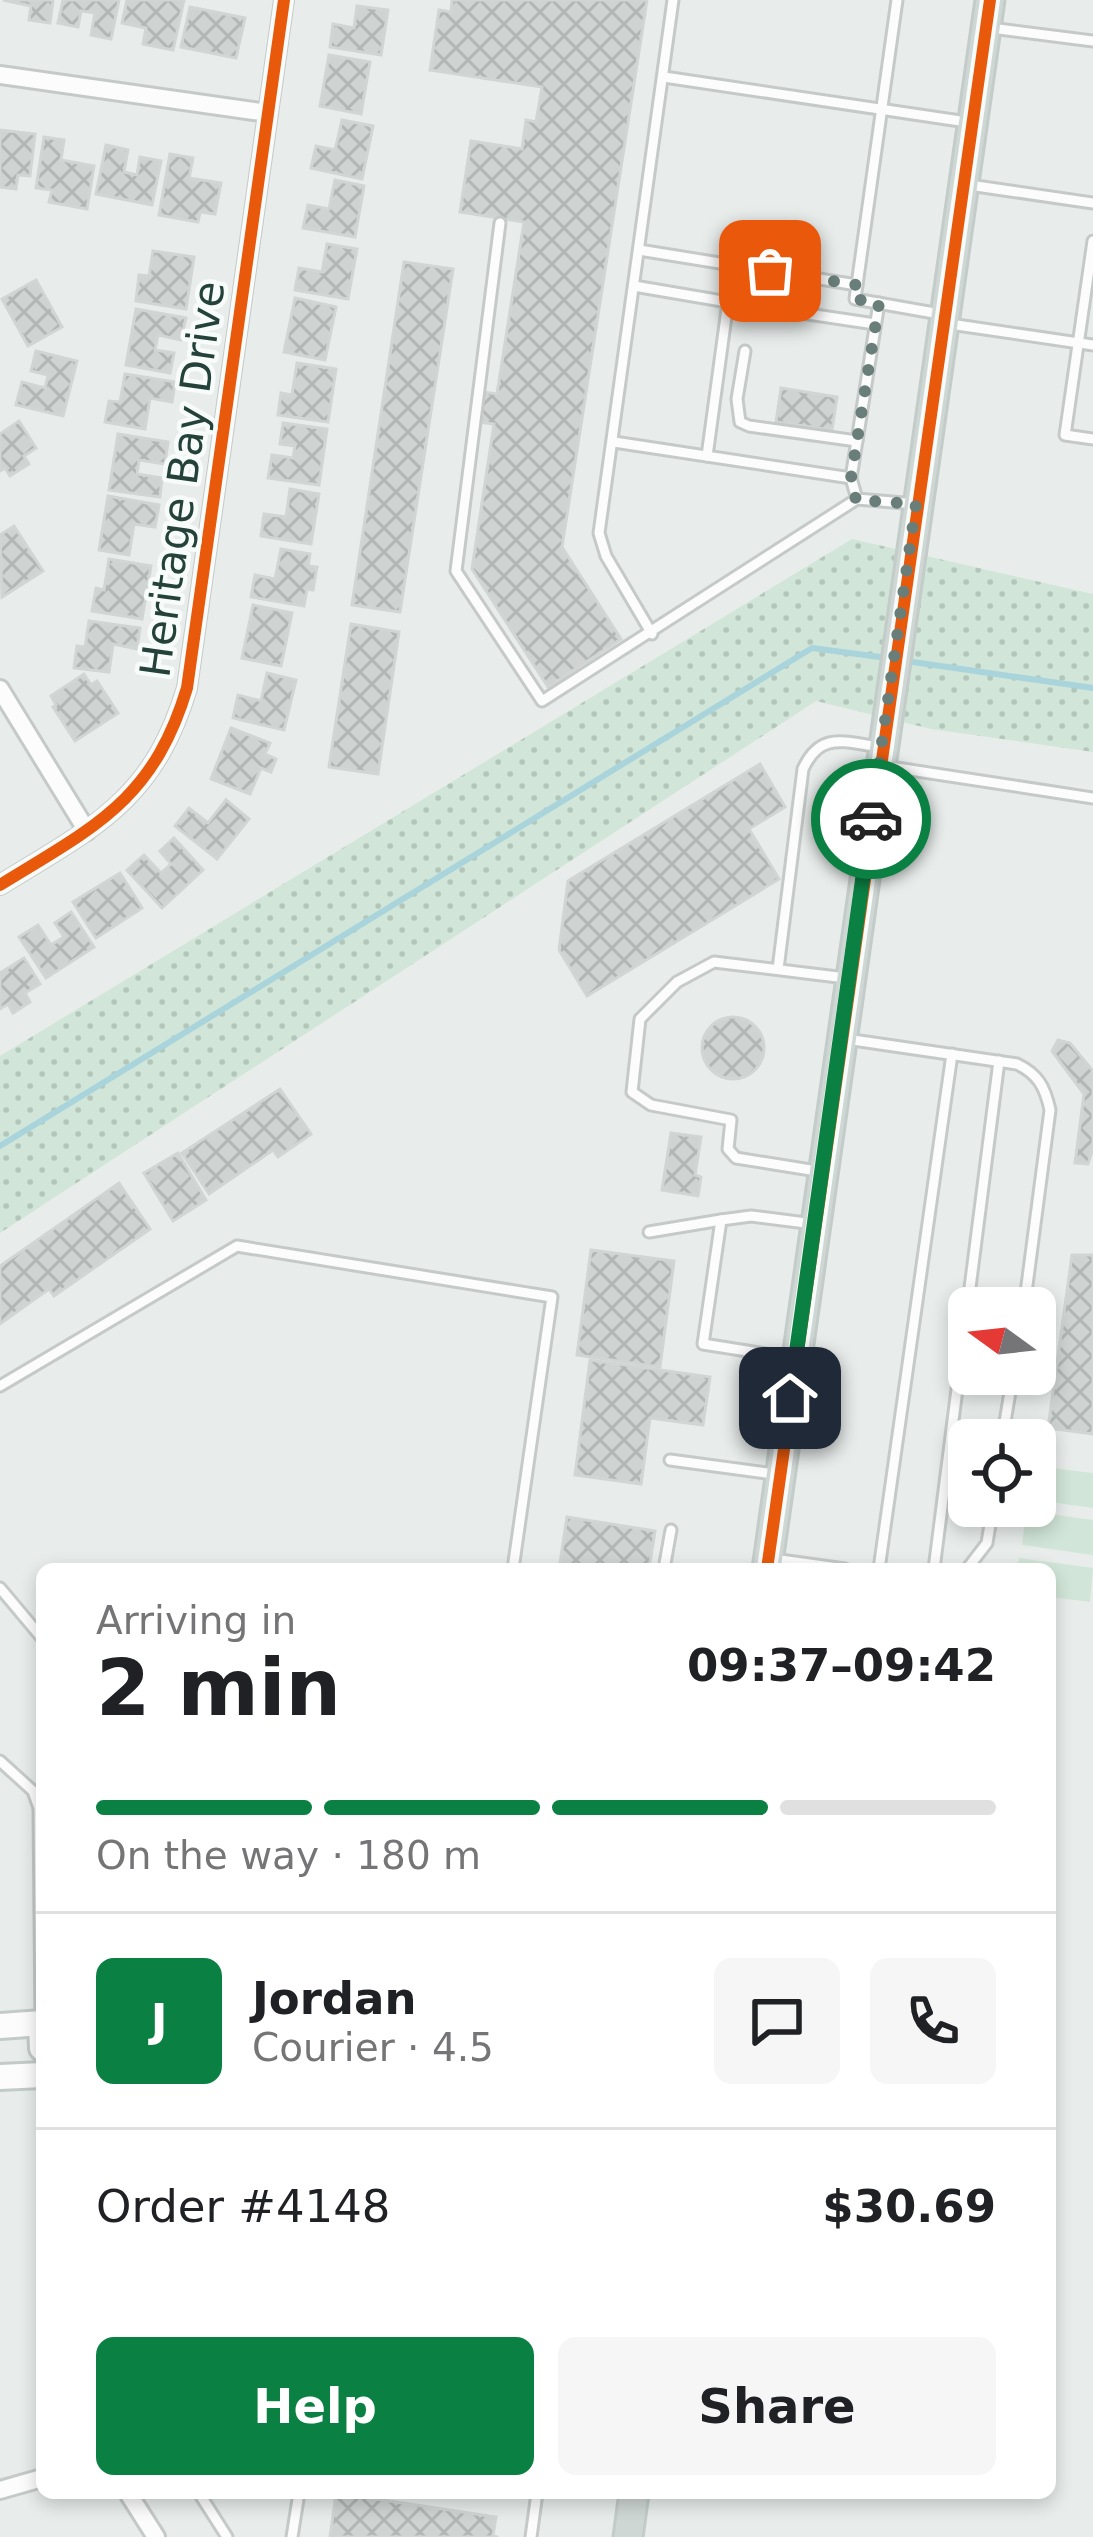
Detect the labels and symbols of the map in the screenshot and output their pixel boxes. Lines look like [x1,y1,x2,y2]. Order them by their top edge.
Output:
pin [719,220,821,322]
street label: Heritage Bay Drive [130,278,235,680]
courier [811,759,931,879]
north arrow [948,1287,1056,1395]
pin [739,1347,841,1449]

